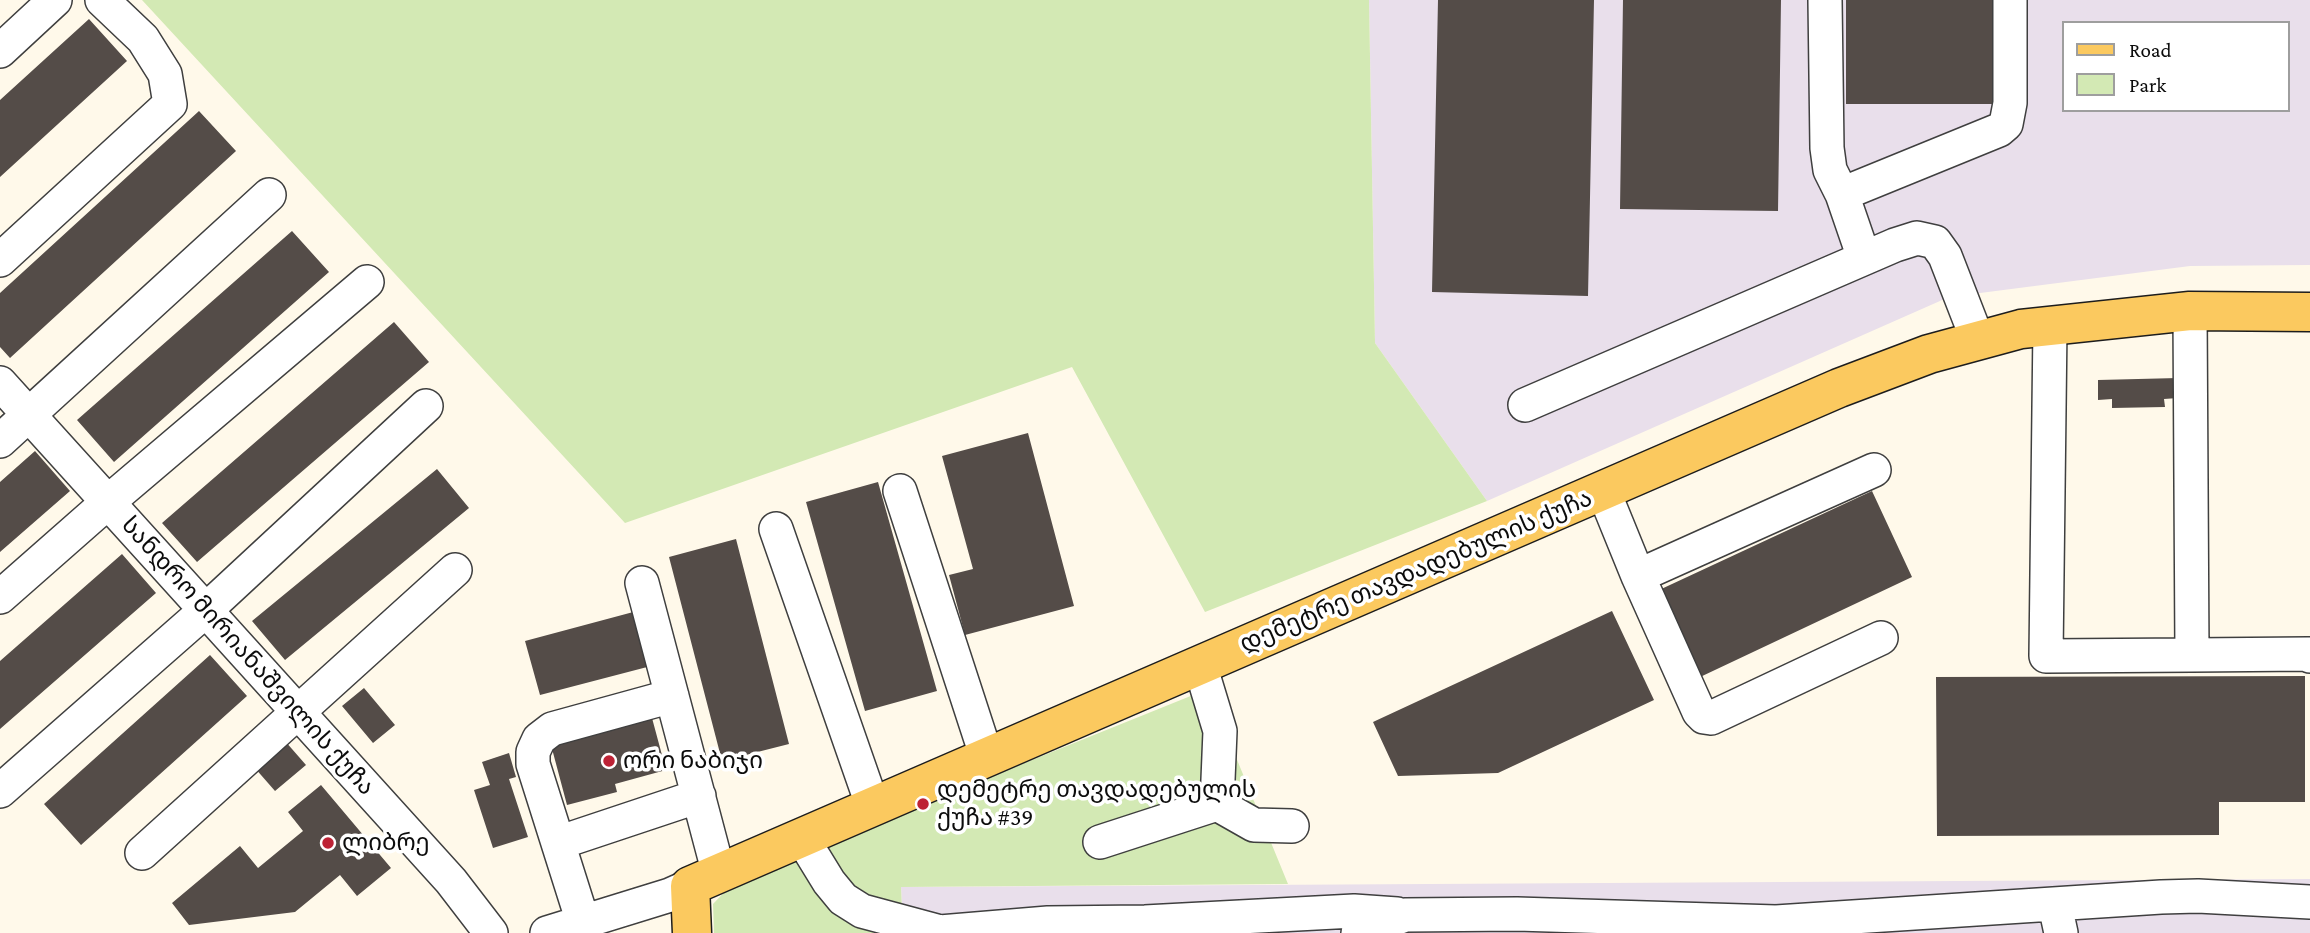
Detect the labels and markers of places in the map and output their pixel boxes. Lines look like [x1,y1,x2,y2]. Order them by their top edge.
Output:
place label: ორი ნაბიჯი [623,747,763,775]
marker: ორი ნაბიჯი [601,753,617,769]
place label: დემეტრე თავდადებულის ქუჩა #39 [937,776,1256,832]
marker: დემეტრე თავდადებულის ქუჩა #39 [915,796,931,812]
place label: ლიბრე [342,829,430,857]
marker: ლიბრე [320,835,336,851]

